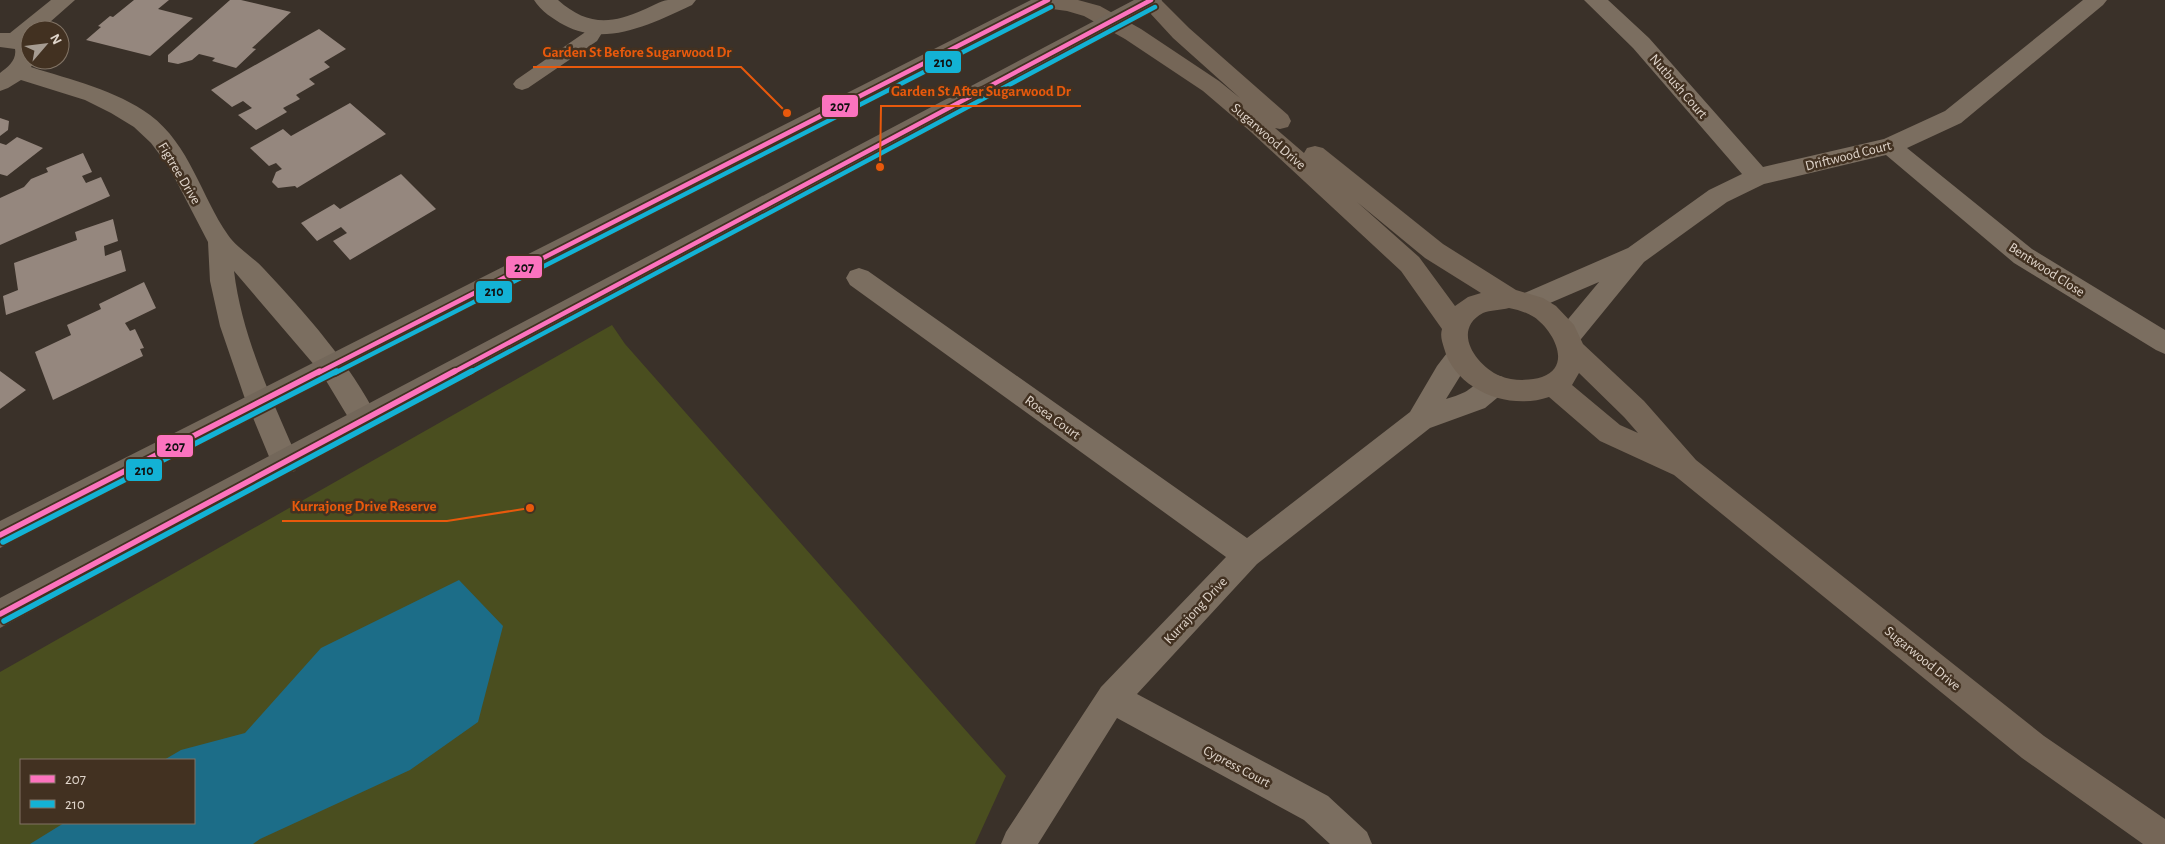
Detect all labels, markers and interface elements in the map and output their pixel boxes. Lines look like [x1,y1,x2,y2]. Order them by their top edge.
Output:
north arrow [20,20,70,70]
text: N [47,32,64,47]
callout: Garden St Before Sugarwood Dr [533,37,741,67]
text: Garden St Before Sugarwood Dr [543,45,732,60]
line badge: 210 [924,50,962,74]
street label: Nutbush Court [1647,52,1710,122]
text: 210 [934,56,952,70]
callout: Garden St After Sugarwood Dr [881,76,1081,106]
text: Garden St After Sugarwood Dr [891,84,1072,99]
line badge: 207 [821,94,859,118]
text: 207 [830,100,850,114]
street label: Sugarwood Drive [1229,101,1308,173]
street label: Driftwood Court [1804,138,1893,173]
street label: Figtree Drive [155,140,203,207]
street label: Bentwood Close [2006,240,2087,299]
line badge: 207 [505,255,543,279]
text: 207 [514,261,534,275]
line badge: 210 [475,280,513,304]
text: 210 [485,285,503,299]
street label: Rosea Court [1022,393,1083,443]
line badge: 207 [156,434,194,458]
text: 207 [165,440,185,454]
line badge: 210 [125,458,163,482]
text: 210 [135,464,153,478]
callout: Kurrajong Drive Reserve [282,491,447,521]
text: Kurrajong Drive Reserve [292,499,436,514]
street label: Kurrajong Drive [1161,575,1230,647]
street label: Sugarwood Drive [1882,624,1963,694]
street label: Cypress Court [1201,743,1273,791]
legend [20,759,195,824]
text: 207 [65,772,86,787]
text: 210 [65,797,85,812]

